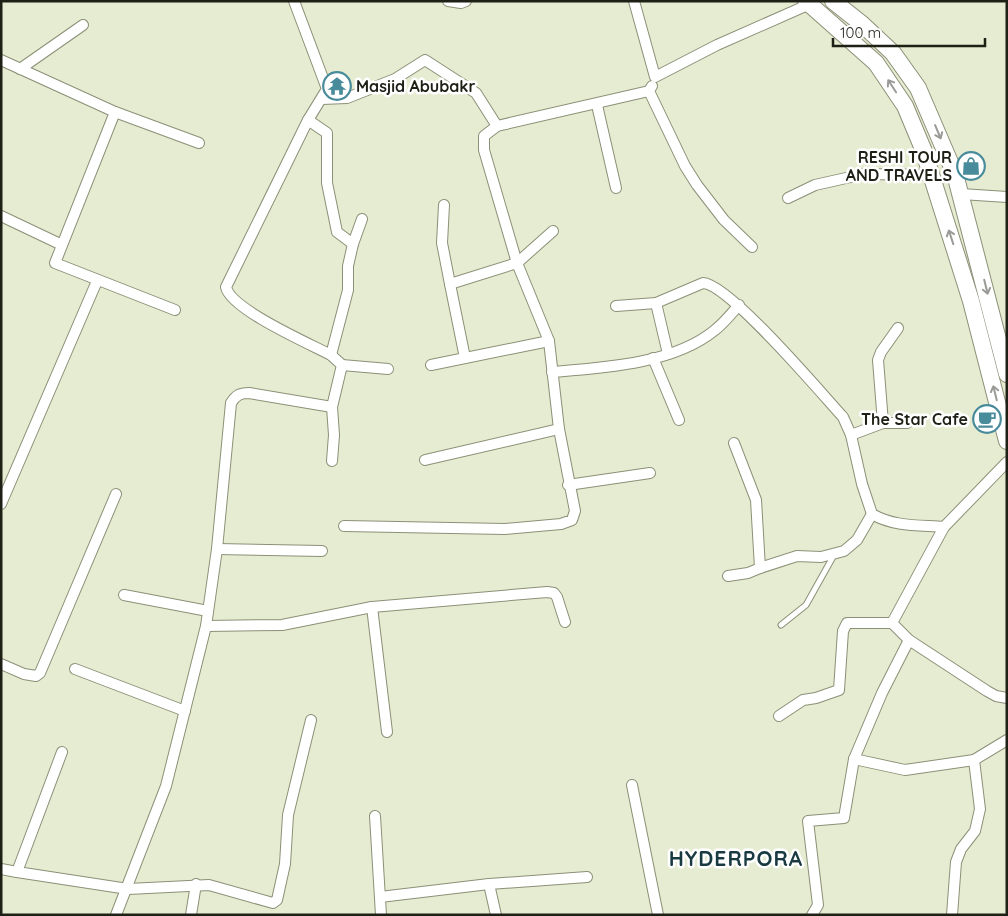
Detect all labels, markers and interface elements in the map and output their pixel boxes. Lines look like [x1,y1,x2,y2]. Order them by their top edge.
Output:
scale bar [833,15,986,47]
text: 100 m [840,23,881,42]
temple icon: Masjid Abubakr [322,71,352,101]
place label: Masjid Abubakr [356,76,475,96]
one-way arrow [886,80,896,94]
one-way arrow [933,124,943,139]
place label: RESHI TOUR AND TRAVELS [846,147,952,185]
shop icon: RESHI TOUR AND TRAVELS [956,151,986,181]
one-way arrow [946,230,955,245]
one-way arrow [982,279,991,295]
one-way arrow [990,386,999,402]
cafe icon: The Star Cafe [972,404,1002,434]
place label: The Star Cafe [861,409,968,429]
district label: HYDERPORA [669,845,803,871]

